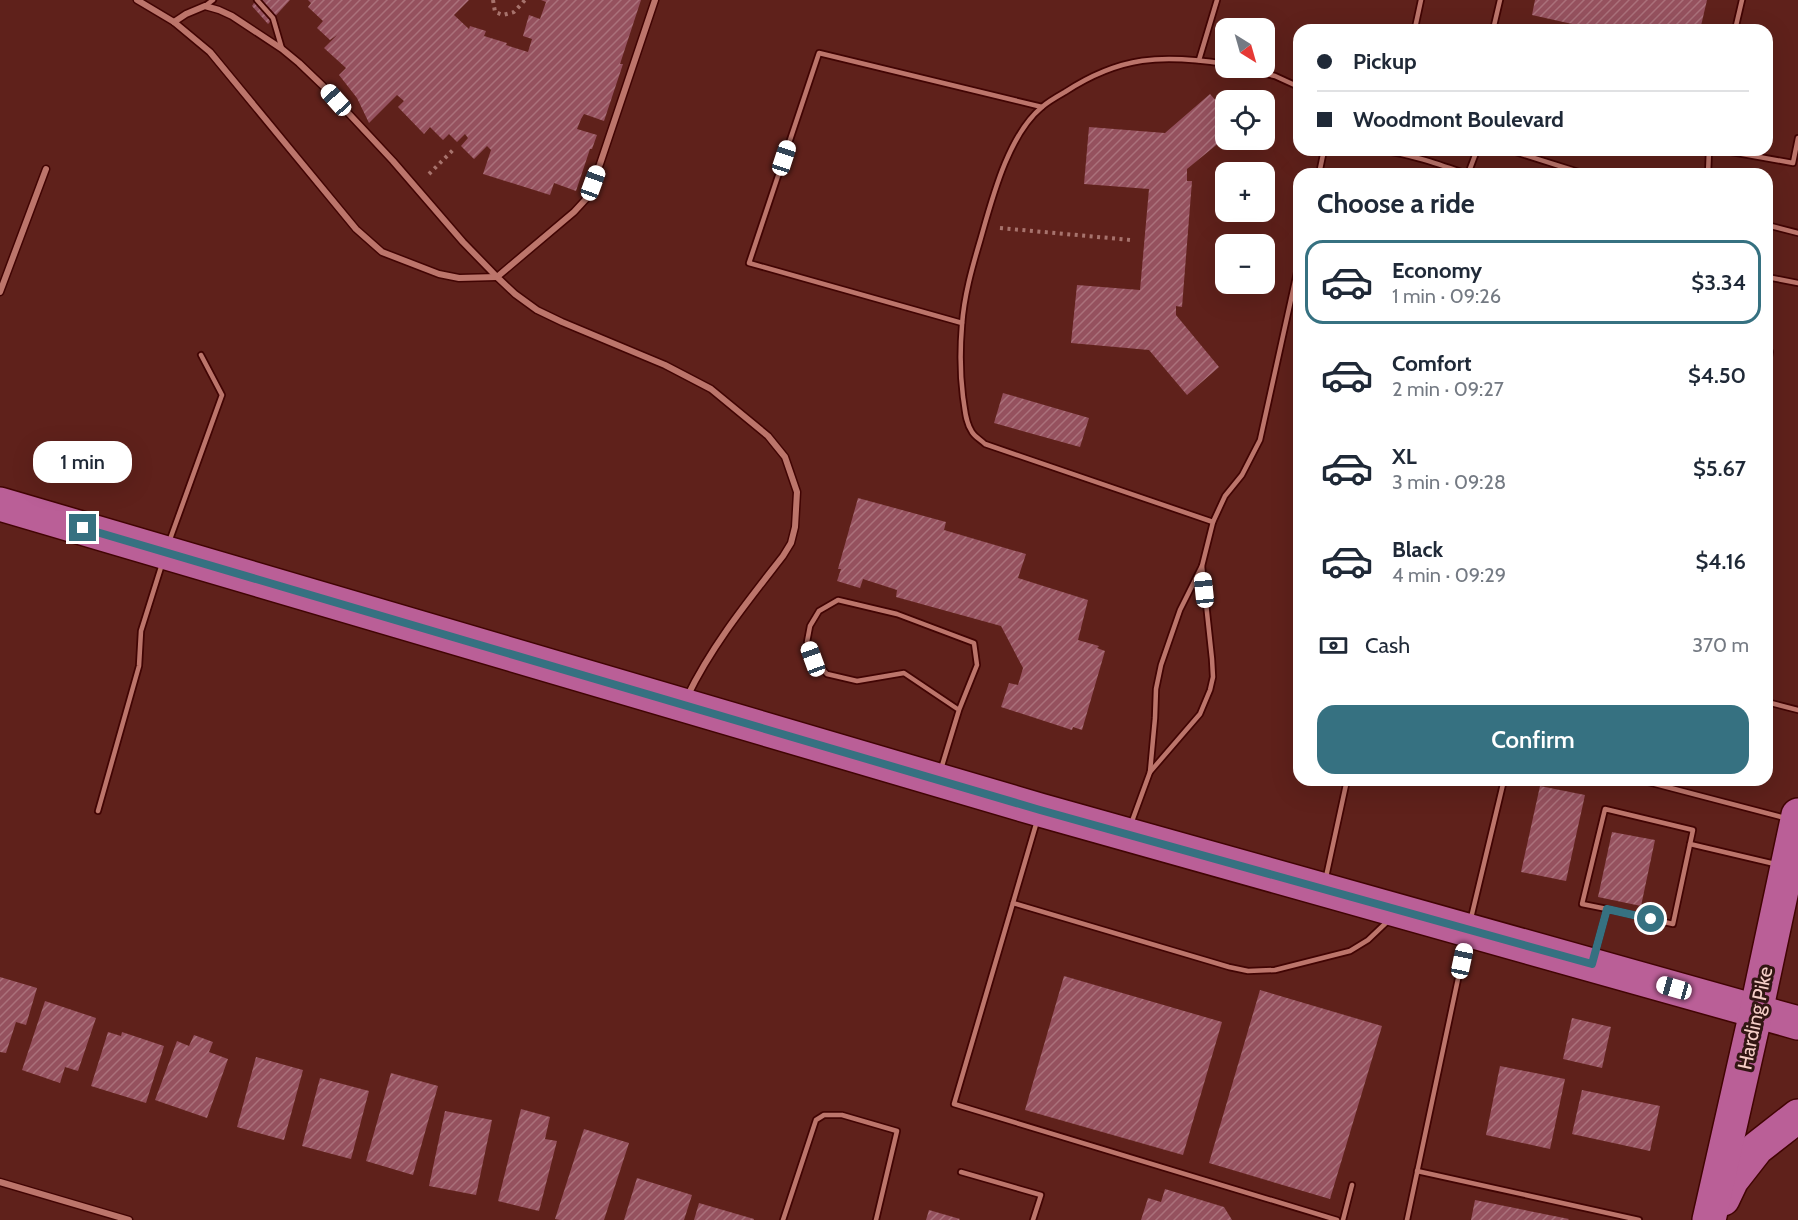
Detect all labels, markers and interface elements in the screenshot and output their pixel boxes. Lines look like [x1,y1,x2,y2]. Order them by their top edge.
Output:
north arrow [1215,18,1275,78]
map controls [1215,18,1275,294]
text: Pickup [1353,48,1417,75]
car [317,81,355,119]
button: locate [1215,90,1275,150]
text: Woodmont Boulevard [1353,106,1564,133]
car [770,138,798,178]
button: + [1215,162,1275,222]
car [578,163,608,203]
text: Choose a ride [1317,187,1475,220]
button: − [1215,234,1275,294]
icon: car [1320,255,1374,309]
text: Economy [1392,257,1482,284]
text: $3.34 [1691,269,1746,296]
text: 1 min · 09:26 [1392,284,1501,308]
icon: car [1320,348,1374,402]
text: Comfort [1392,350,1471,377]
text: $4.50 [1688,362,1746,389]
text: 2 min · 09:27 [1392,377,1504,401]
callout: 1 min [34,441,132,483]
icon: car [1320,441,1374,495]
text: XL [1392,443,1417,470]
text: 1 min [60,450,105,474]
text: $5.67 [1693,455,1746,482]
text: 3 min · 09:28 [1392,470,1506,494]
route end [69,514,96,541]
icon: car [1320,534,1374,588]
text: Black [1392,536,1443,563]
text: $4.16 [1695,548,1746,575]
text: 4 min · 09:29 [1392,563,1506,587]
car [1193,571,1215,609]
icon: cash [1317,629,1350,662]
text: Cash [1365,632,1410,659]
text: 370 m [1692,633,1749,657]
car [798,639,828,679]
button: Confirm [1317,705,1749,774]
route start [1637,905,1664,932]
car [1449,942,1475,980]
street label: Harding Pike [1732,964,1778,1072]
car [1654,974,1694,1002]

